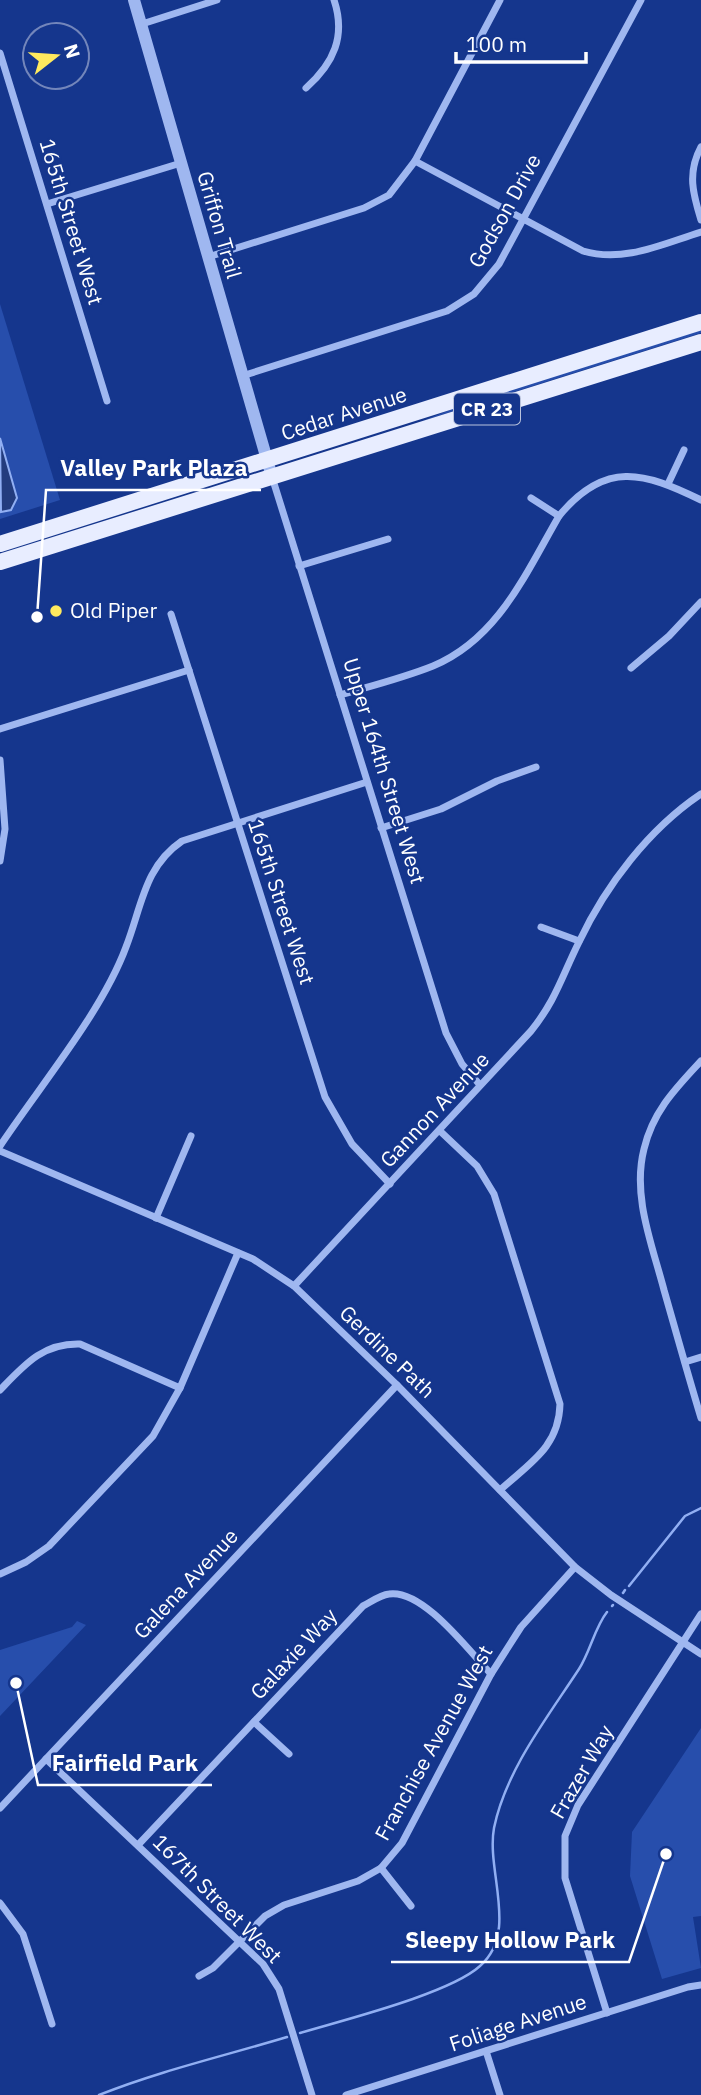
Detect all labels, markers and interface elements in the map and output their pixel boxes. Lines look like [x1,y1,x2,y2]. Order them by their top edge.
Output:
north arrow [21,21,91,91]
scale bar [456,21,586,65]
text: 100 m [466,30,527,58]
text: N [59,41,86,61]
street label: 165th Street West [33,135,110,308]
street label: Godson Drive [461,149,547,272]
street label: Griffon Trail [191,168,249,282]
street label: Cedar Avenue [277,380,410,447]
road number: CR 23 [454,394,520,424]
callout: Valley Park Plaza [46,446,261,490]
text: Valley Park Plaza [60,452,248,482]
place label: Old Piper [70,596,157,624]
marker: Old Piper [48,603,64,619]
street label: Upper 164th Street West [337,654,433,887]
street label: 165th Street West [242,816,322,988]
street label: Gannon Avenue [373,1045,495,1173]
street label: Gerdine Path [334,1299,442,1404]
street label: Galena Avenue [127,1522,244,1645]
street label: Galaxie Way [244,1601,343,1705]
street label: Franchise Avenue West [368,1640,498,1845]
street label: Frazer Way [543,1719,620,1824]
callout: Fairfield Park [38,1741,212,1785]
text: Fairfield Park [52,1747,199,1777]
street label: 167th Street West [147,1828,288,1969]
callout: Sleepy Hollow Park [391,1918,629,1962]
text: Sleepy Hollow Park [405,1924,616,1954]
street label: Foliage Avenue [445,1987,590,2057]

